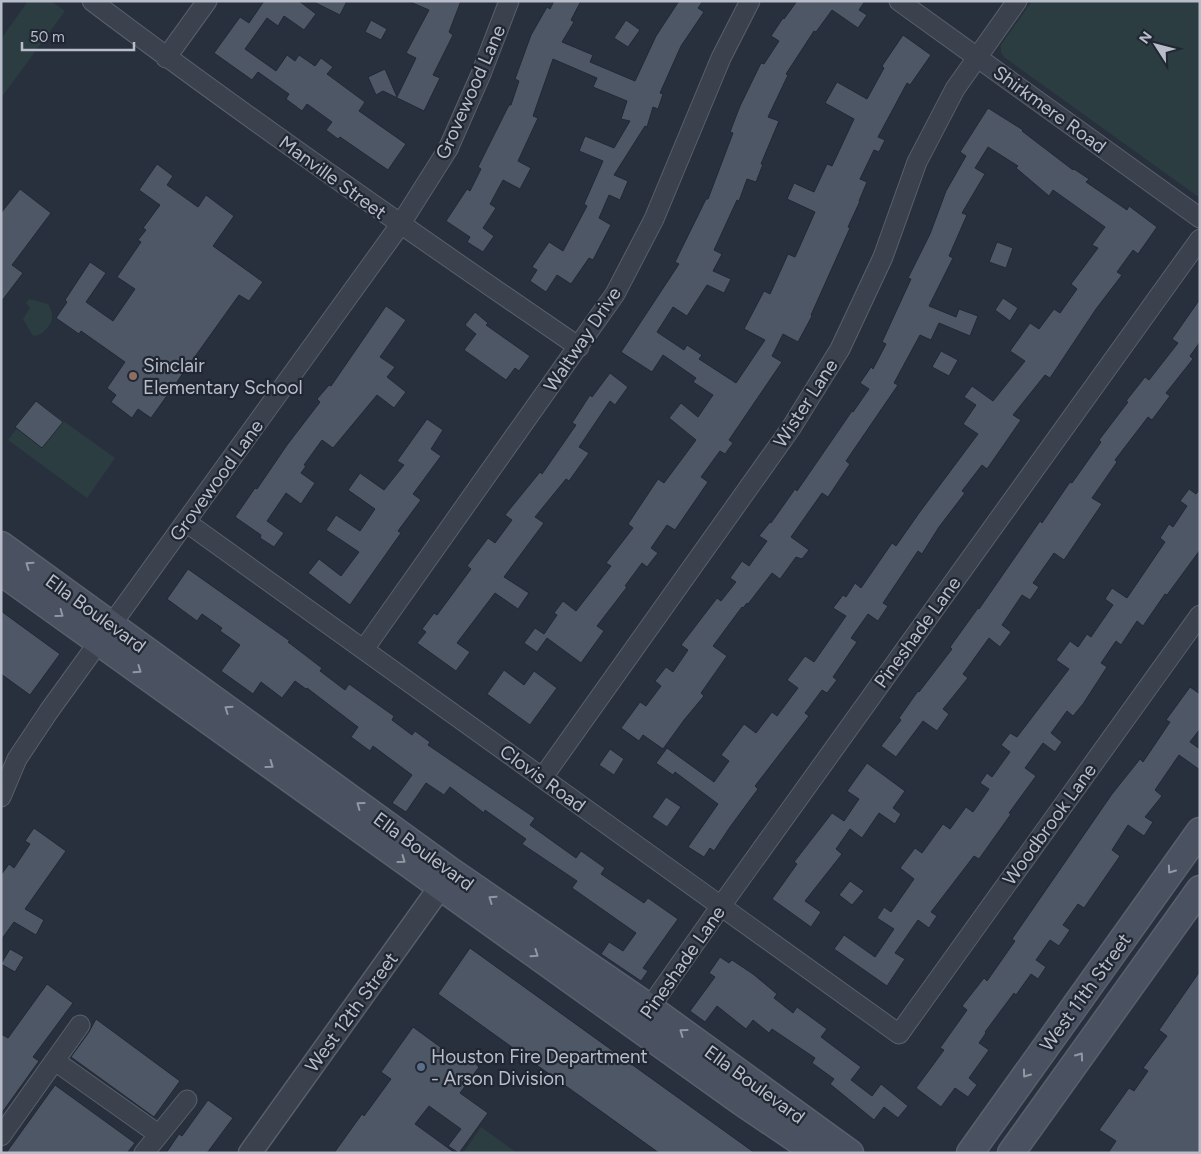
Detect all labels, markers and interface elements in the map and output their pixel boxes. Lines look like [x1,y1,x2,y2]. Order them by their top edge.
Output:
scale bar [22,20,135,52]
north arrow [1131,20,1181,70]
street label: Grovewood Lane [431,22,510,163]
text: 50 m [30,28,65,46]
text: N [1136,28,1156,47]
street label: Shirkmere Road [989,61,1111,158]
street label: Manville Street [275,131,391,224]
street label: Waltway Drive [539,283,626,396]
place label: Sinclair Elementary School [143,354,303,399]
street label: Wister Lane [768,355,842,452]
marker: Sinclair Elementary School [127,370,139,382]
street label: Grovewood Lane [165,415,268,546]
one-way arrow [26,562,35,571]
street label: Ella Boulevard [41,569,150,658]
street label: Pineshade Lane [869,572,966,693]
one-way arrow [54,609,63,617]
one-way arrow [132,664,142,673]
one-way arrow [225,706,234,715]
street label: Clovis Road [495,740,590,817]
one-way arrow [265,759,274,768]
street label: Woodbrook Lane [998,759,1101,890]
one-way arrow [357,802,366,810]
street label: Ella Boulevard [369,807,478,896]
one-way arrow [396,854,406,863]
one-way arrow [1169,864,1177,873]
one-way arrow [488,896,498,905]
street label: Pineshade Lane [635,902,730,1023]
street label: West 11th Street [1035,929,1136,1056]
street label: West 12th Street [300,948,403,1077]
one-way arrow [529,948,538,957]
one-way arrow [679,1029,689,1038]
street label: Ella Boulevard [700,1040,809,1129]
place label: Houston Fire Department - Arson Division [431,1045,648,1090]
one-way arrow [1074,1052,1083,1062]
marker: Houston Fire Department - Arson Division [415,1061,427,1073]
one-way arrow [1023,1068,1032,1078]

